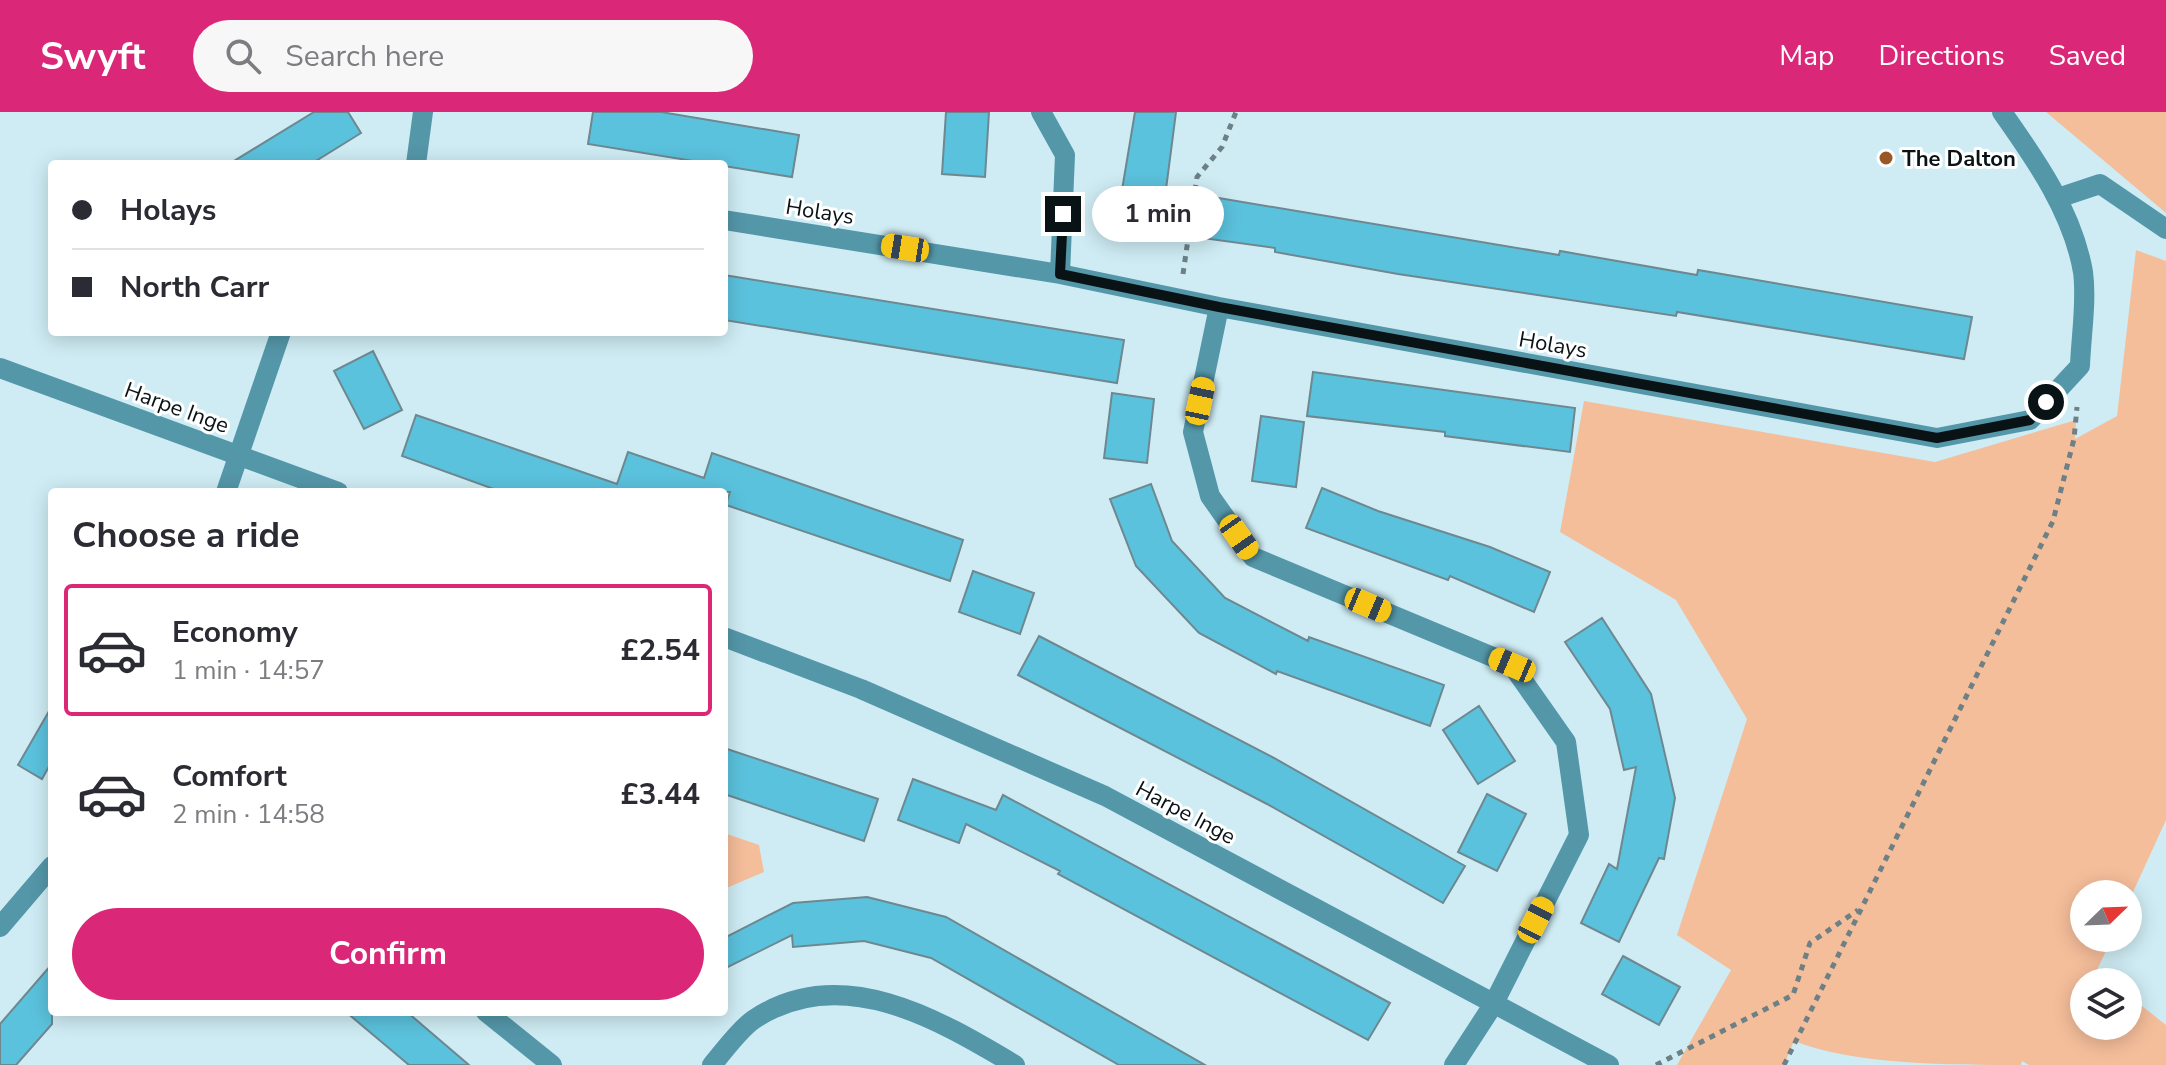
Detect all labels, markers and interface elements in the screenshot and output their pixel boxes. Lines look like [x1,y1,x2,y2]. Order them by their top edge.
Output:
search box [193,20,753,92]
text: Swyft [40,31,145,82]
icon: search [221,34,265,78]
text: Search here [285,36,444,77]
text: Map [1779,37,1834,75]
text: Directions [1878,37,2005,75]
text: Saved [2049,37,2126,75]
place label: The Dalton [1902,144,2016,174]
marker: The Dalton [1877,149,1895,167]
callout: 1 min [1091,186,1223,242]
text: Holays [120,190,216,231]
street label: Holays [784,192,856,232]
route end [1045,196,1081,232]
text: 1 min [1124,196,1192,231]
car [879,232,931,264]
text: North Carr [120,267,269,308]
street label: Holays [1516,324,1589,366]
street label: Harpe Inge [120,375,233,441]
car [1183,375,1217,427]
route start [2028,384,2064,420]
car [1215,510,1263,564]
text: Choose a ride [72,511,300,560]
car [1341,585,1395,625]
text: Economy [172,612,298,653]
icon: car [76,614,148,686]
text: £2.54 [621,630,700,671]
car [1485,645,1539,685]
text: 1 min · 14:57 [172,653,325,688]
text: Comfort [172,756,287,797]
icon: car [76,758,148,830]
text: £3.44 [621,774,700,815]
street label: Harpe Inge [1130,774,1241,852]
text: 2 min · 14:58 [172,797,325,832]
north arrow [2070,880,2142,952]
map controls [2070,880,2142,1040]
car [1514,893,1558,947]
button: Confirm [72,908,704,1000]
button: layers [2070,968,2142,1040]

